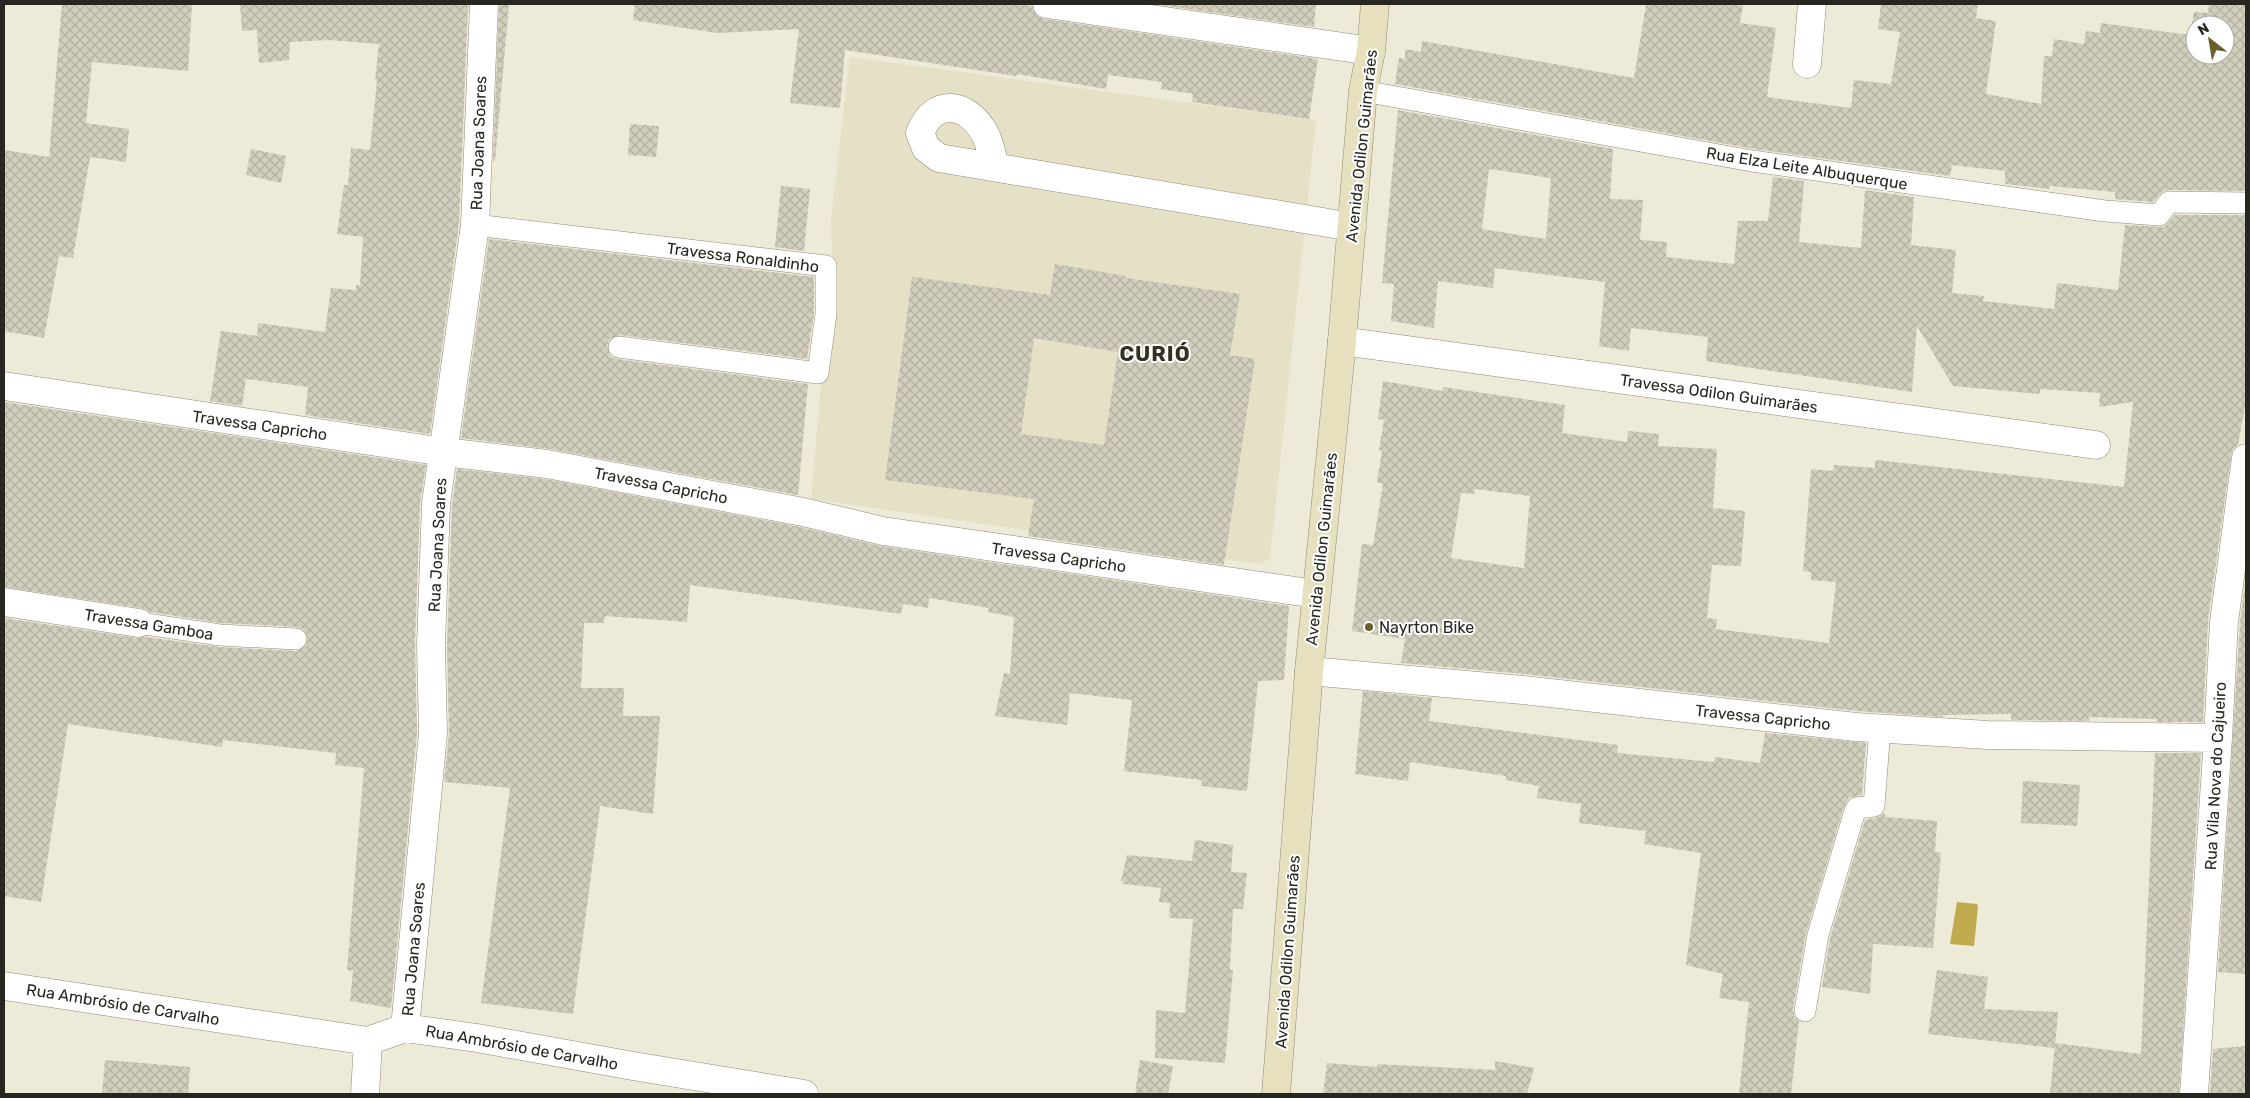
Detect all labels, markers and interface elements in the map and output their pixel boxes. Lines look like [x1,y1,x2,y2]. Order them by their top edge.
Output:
north arrow [2185,15,2235,65]
text: N [2195,19,2212,39]
street label: Avenida Odilon Guimarães [1342,49,1381,243]
street label: Rua Joana Soares [467,75,490,211]
street label: Rua Elza Leite Albuquerque [1705,143,1909,194]
street label: Travessa Ronaldinho [666,239,820,276]
district label: CURIÓ [1119,341,1191,366]
street label: Travessa Odilon Guimarães [1619,370,1819,417]
street label: Travessa Capricho [191,407,329,444]
street label: Avenida Odilon Guimarães [1302,452,1341,646]
street label: Travessa Capricho [592,463,729,508]
street label: Rua Joana Soares [424,477,451,613]
street label: Travessa Capricho [990,539,1128,576]
street label: Travessa Gamboa [83,605,215,644]
place label: Nayrton Bike [1379,618,1474,637]
marker: Nayrton Bike [1363,621,1375,633]
street label: Rua Vila Nova do Cajueiro [2201,681,2230,871]
street label: Travessa Capricho [1694,701,1832,734]
street label: Avenida Odilon Guimarães [1271,855,1304,1049]
street label: Rua Joana Soares [398,881,429,1017]
street label: Rua Ambrósio de Carvalho [25,980,221,1029]
street label: Rua Ambrósio de Carvalho [424,1021,620,1074]

